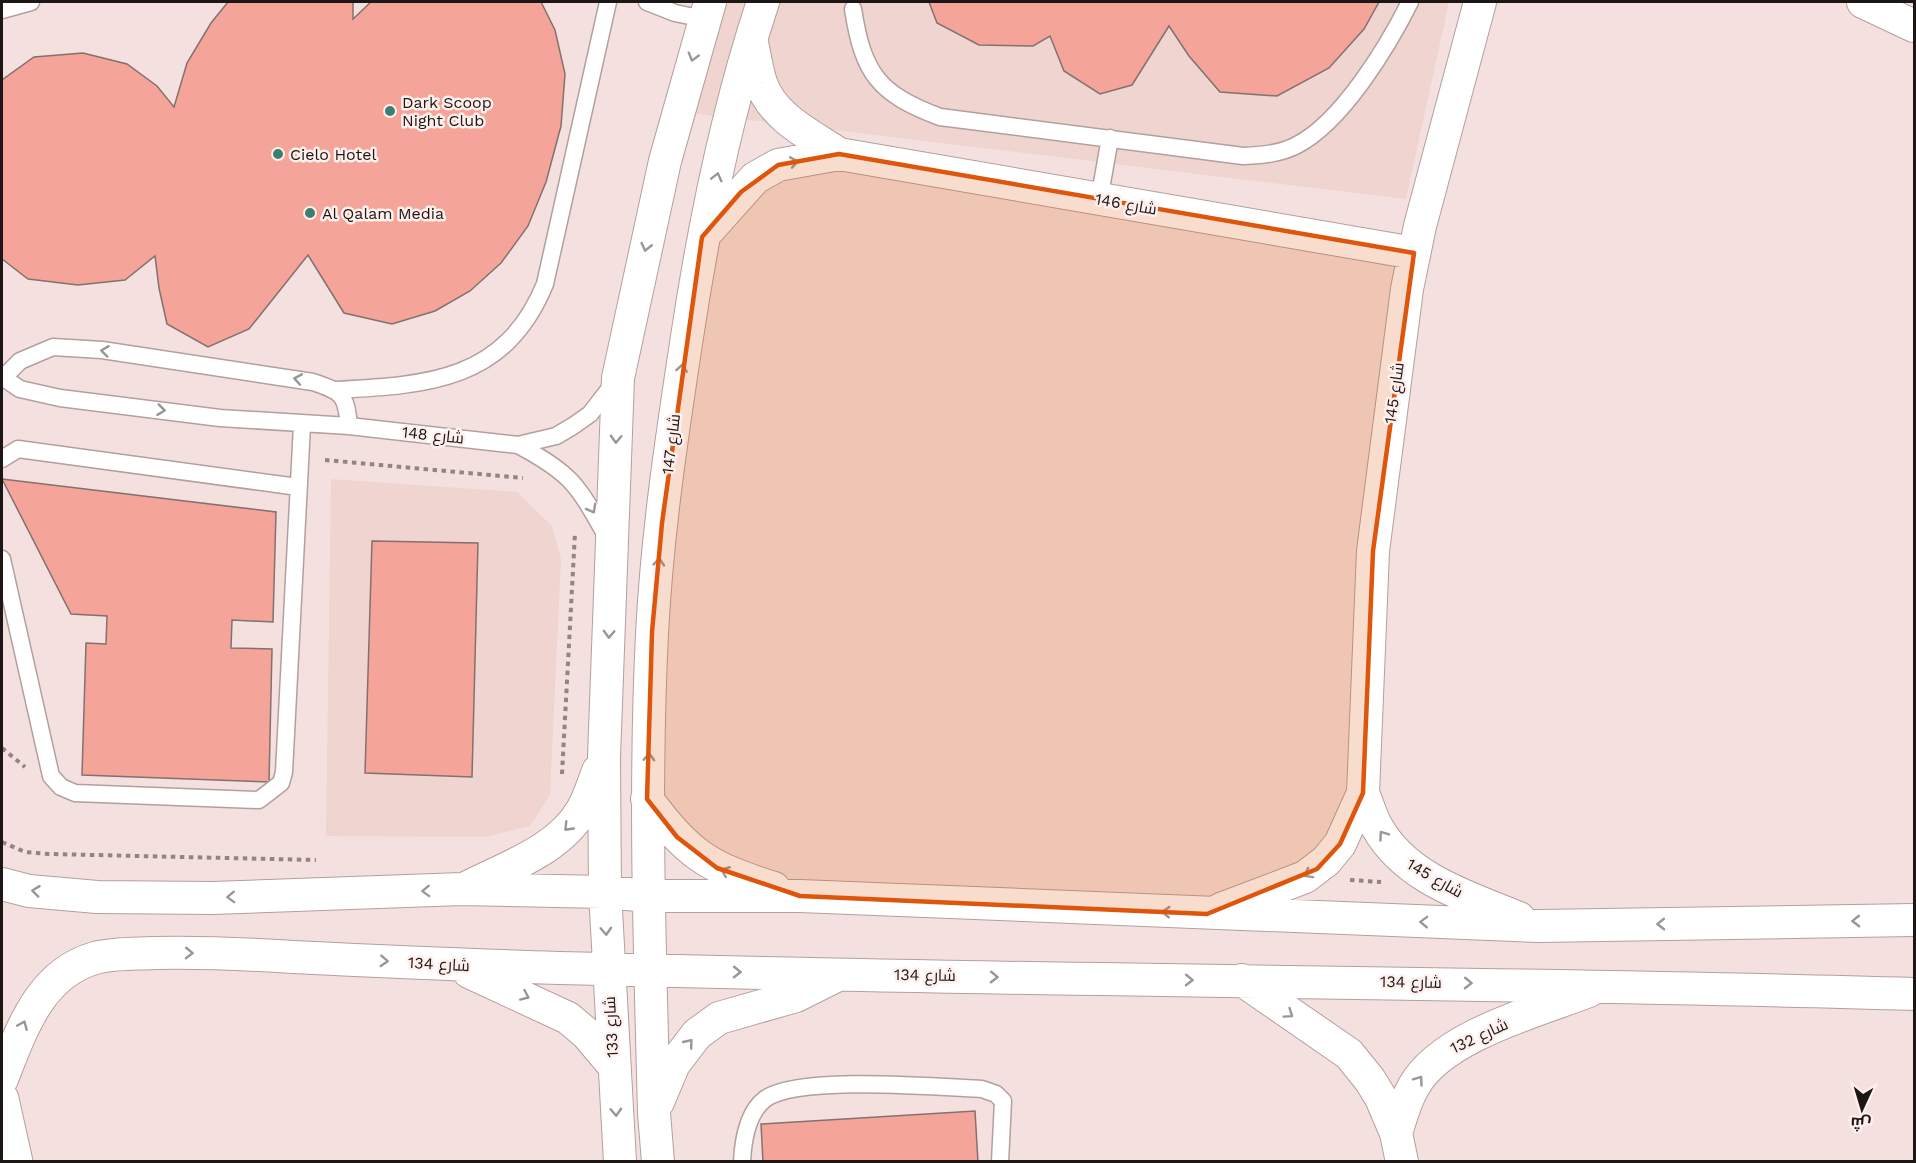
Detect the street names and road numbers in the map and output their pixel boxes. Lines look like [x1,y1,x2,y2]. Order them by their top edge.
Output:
street label: شارع 146 [1093,189,1158,221]
street label: شارع 145 [1380,361,1410,425]
street label: شارع 147 [658,413,686,476]
street label: شارع 148 [401,422,465,450]
street label: شارع 145 [1402,854,1467,903]
street label: شارع 134 [408,953,470,977]
street label: شارع 134 [894,965,956,987]
street label: شارع 134 [1380,972,1442,994]
street label: شارع 133 [600,996,624,1058]
street label: شارع 132 [1447,1014,1512,1059]

